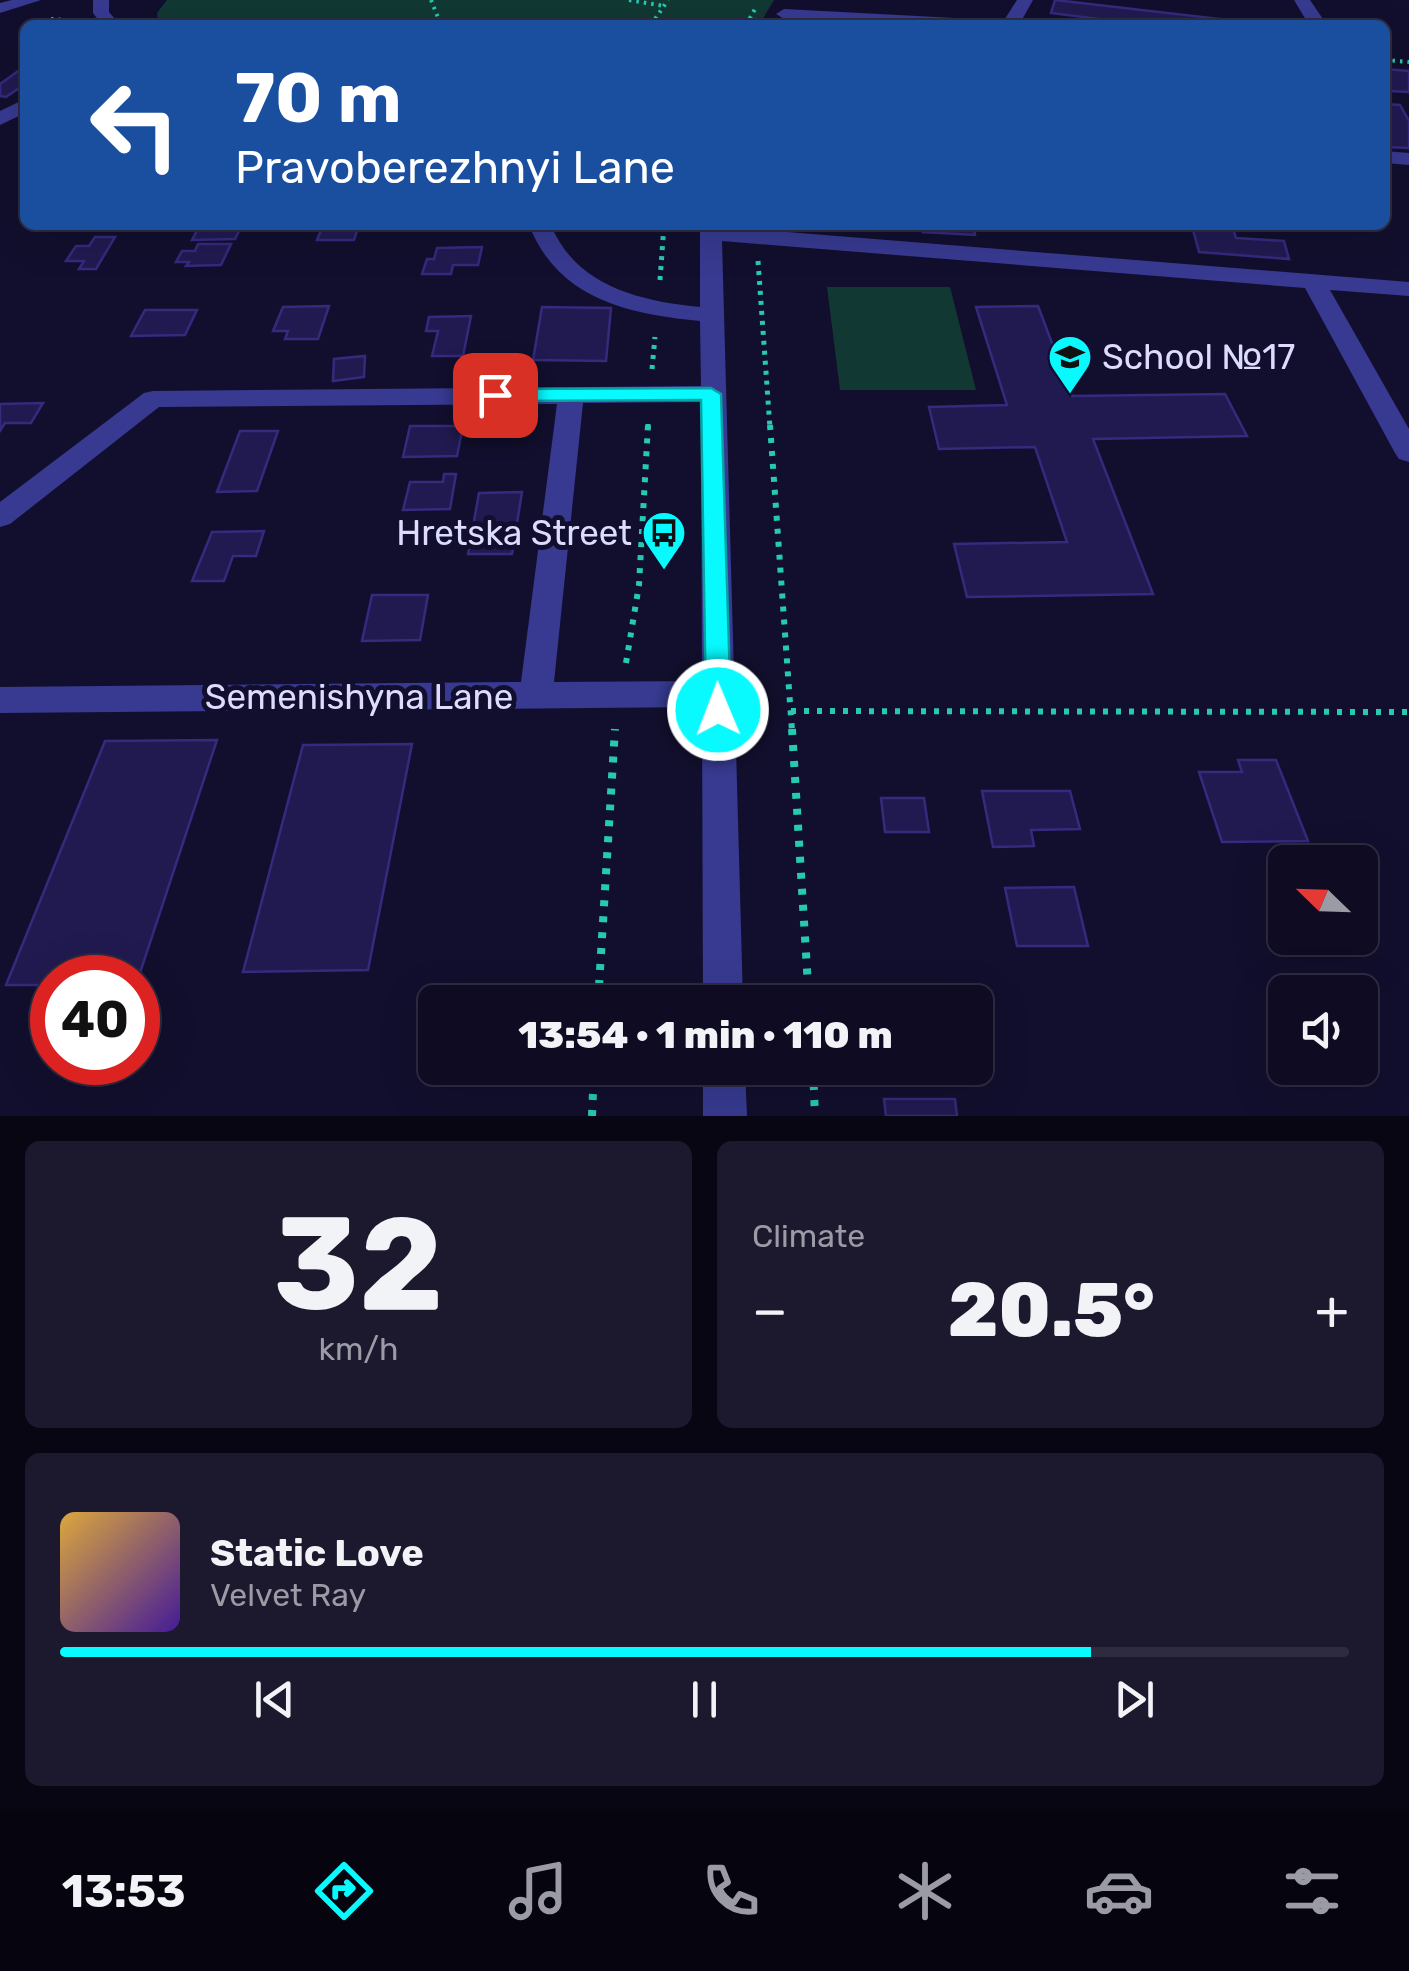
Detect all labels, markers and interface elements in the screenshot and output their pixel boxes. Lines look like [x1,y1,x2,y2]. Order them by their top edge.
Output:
text: 70 m [235,57,402,140]
icon: left [70,60,200,190]
text: Pravoberezhnyi Lane [235,141,675,194]
school or university icon: School №17 [1047,334,1093,395]
place label: School №17 [1102,336,1295,378]
pin [453,353,538,438]
icon: arrive [468,368,523,423]
bus stop icon: Hretska Street [641,510,687,571]
place label: Hretska Street [396,512,632,554]
position arrow [666,658,770,762]
street label: Semenishyna Lane [205,676,513,718]
north arrow [1268,845,1378,955]
map controls [1268,845,1378,1085]
speed limit sign: 40 [30,955,160,1085]
button: sound [1268,975,1378,1085]
text: 13:54 · 1 min · 110 m [518,1012,893,1058]
text: 32 [273,1187,444,1342]
text: Climate [752,1217,865,1255]
text: 20.5° [948,1266,1155,1355]
text: − [752,1278,788,1343]
text: + [1315,1278,1349,1343]
text: km/h [319,1330,398,1368]
text: Static Love [210,1530,424,1576]
text: Velvet Ray [210,1576,366,1614]
icon: previous [247,1672,302,1727]
icon: pause [677,1672,732,1727]
icon: next [1107,1672,1162,1727]
icon: directions [309,1856,379,1926]
icon: music [503,1856,573,1926]
icon: phone [696,1856,766,1926]
icon: climate [890,1856,960,1926]
icon: car [1084,1856,1154,1926]
icon: filters [1277,1856,1347,1926]
text: 13:53 [62,1865,186,1918]

